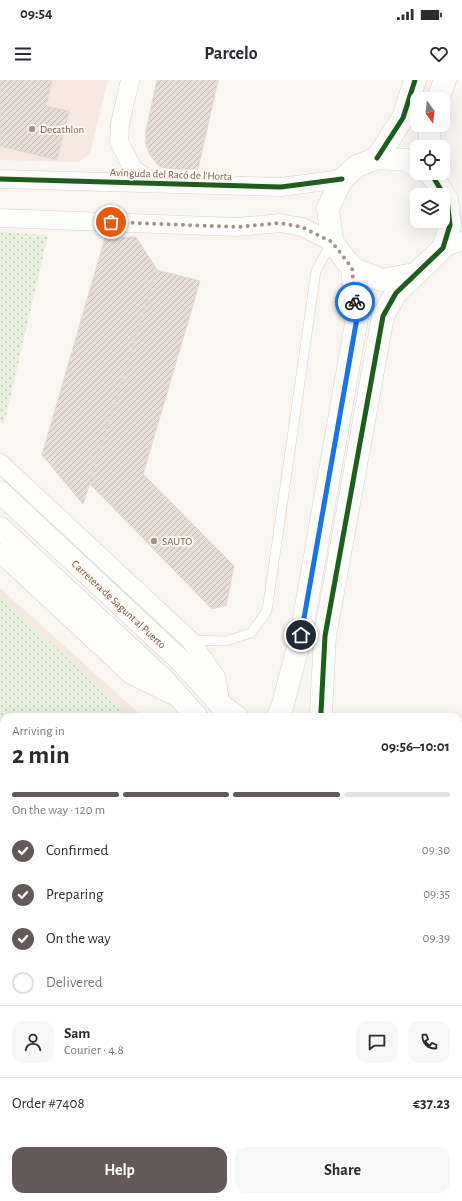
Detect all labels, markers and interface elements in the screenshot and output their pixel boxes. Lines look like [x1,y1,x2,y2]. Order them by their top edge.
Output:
text: 09:54 [20,6,53,21]
icon: menu [12,43,34,65]
icon: heart [428,43,450,65]
text: Parcelo [204,45,258,63]
north arrow [410,92,450,132]
map controls [410,92,450,228]
marker: Decathlon [27,124,37,134]
place label: Decathlon [40,124,84,135]
button: locate [410,140,450,180]
street label: Avinguda del Racó de l'Horta [110,167,232,182]
button: layers [410,188,450,228]
pin [94,205,128,239]
icon: bag [100,211,122,233]
courier [335,282,375,322]
icon: bike [344,291,366,313]
marker: SAUTO [149,536,159,546]
place label: SAUTO [162,536,192,547]
street label: Carretera de Sagunt al Puerto [69,558,168,651]
pin [284,618,318,652]
icon: home [290,624,312,646]
text: Arriving in [12,725,65,738]
text: 09:56–10:01 [381,739,450,754]
text: 2 min [12,742,70,768]
text: On the way · 120 m [12,804,105,817]
icon: check [12,840,34,862]
text: Confirmed [46,843,108,858]
text: 09:30 [422,844,450,857]
icon: check [12,884,34,906]
text: Preparing [46,887,103,902]
text: 09:35 [423,888,450,901]
icon: check [12,928,34,950]
text: On the way [46,931,111,946]
text: 09:39 [423,932,450,945]
text: Delivered [46,975,103,990]
button: person [12,1021,54,1063]
button: chat [356,1021,398,1063]
button: phone [408,1021,450,1063]
text: Sam [64,1026,90,1041]
text: Courier · 4.8 [64,1044,124,1057]
text: Order #7408 [12,1096,85,1111]
text: €37.23 [413,1096,450,1111]
button: Help [12,1147,227,1193]
button: Share [235,1147,450,1193]

